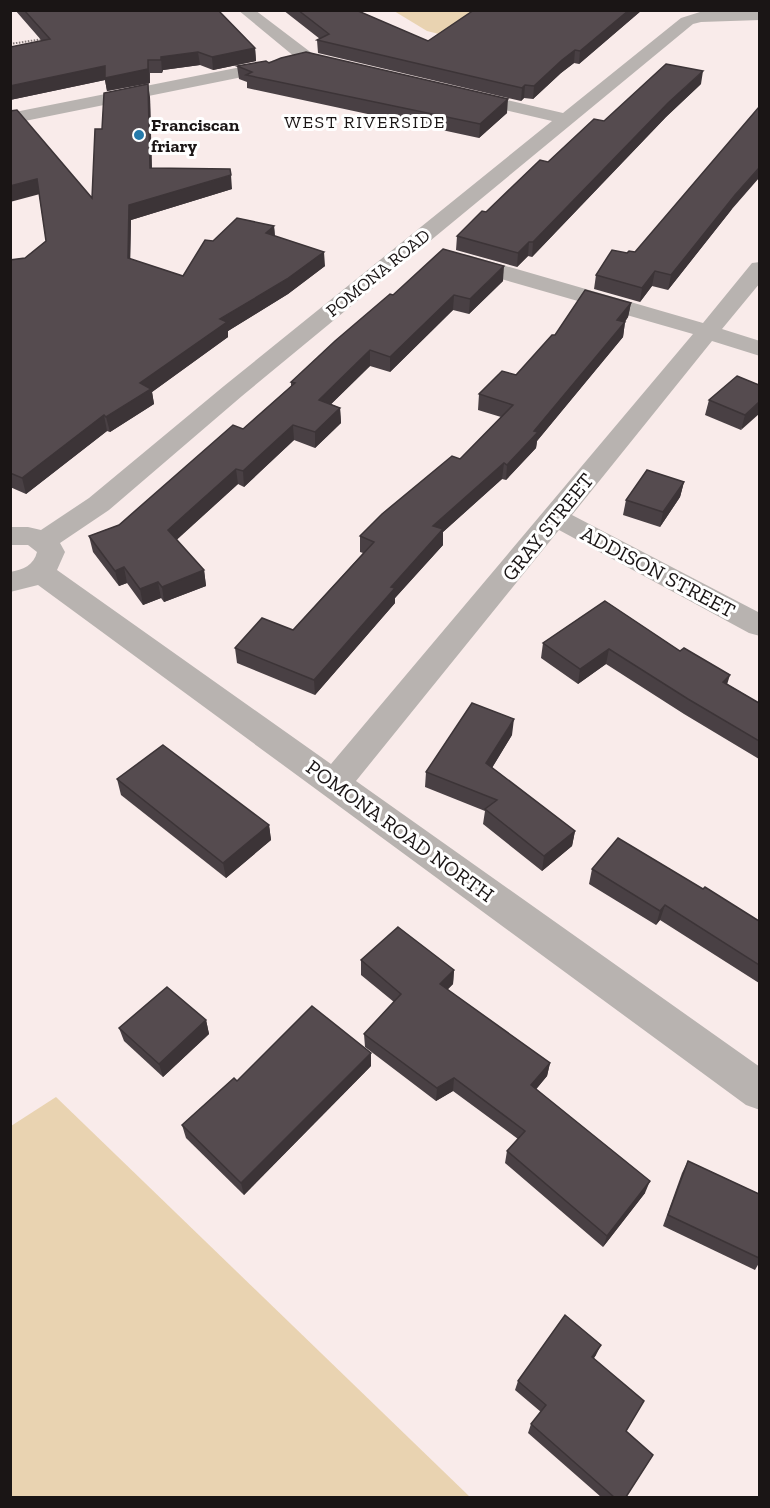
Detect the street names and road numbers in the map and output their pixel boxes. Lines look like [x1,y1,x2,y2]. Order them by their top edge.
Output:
street label: POMONA ROAD [321,224,435,322]
street label: GRAY STREET [497,468,599,586]
street label: ADDISON STREET [577,520,740,623]
street label: POMONA ROAD NORTH [302,754,499,907]

